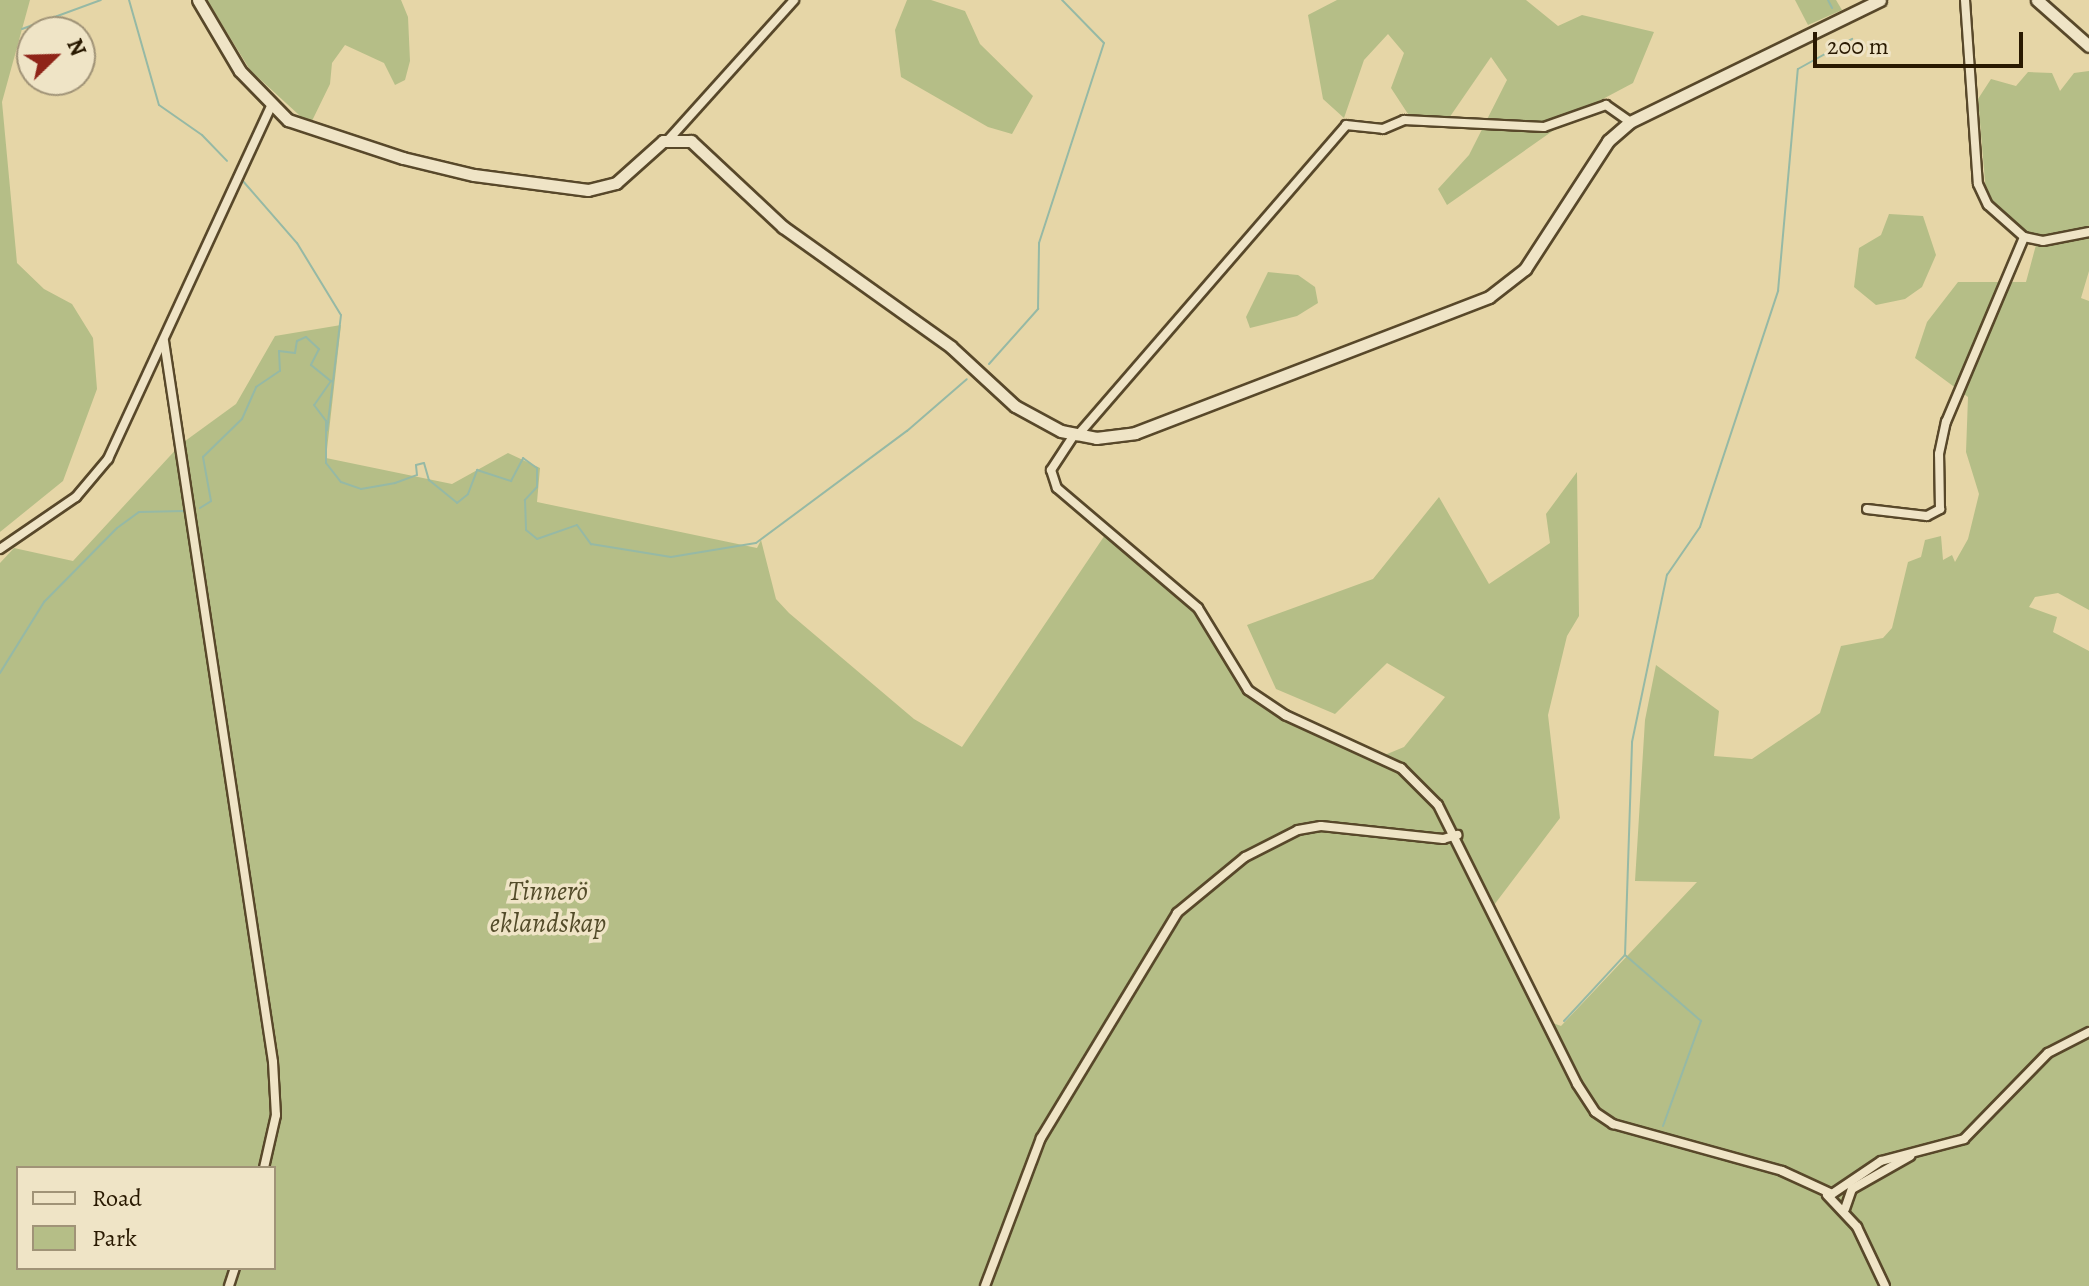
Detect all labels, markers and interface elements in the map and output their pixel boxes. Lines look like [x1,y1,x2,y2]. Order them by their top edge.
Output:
north arrow [16,16,96,96]
scale bar [1817,16,2027,66]
text: 200 m [1827,30,1889,62]
text: N [59,34,93,61]
park label: Tinnerö eklandskap [490,874,606,940]
legend [16,1166,276,1270]
text: Road [92,1182,142,1214]
text: Park [92,1222,137,1254]

